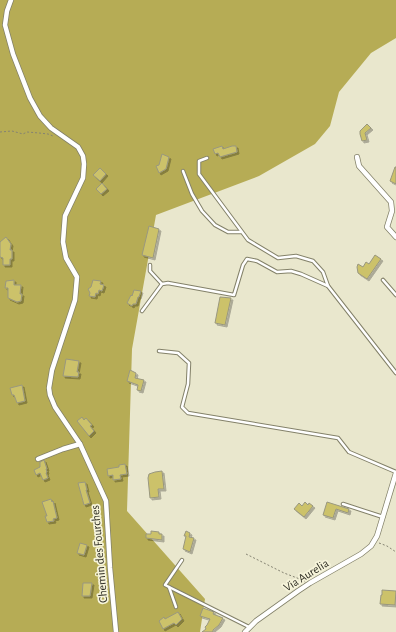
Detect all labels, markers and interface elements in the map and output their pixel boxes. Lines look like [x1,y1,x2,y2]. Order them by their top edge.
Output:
street label: Chemin des Fourches [89,505,109,603]
street label: Via Aurelia [281,556,331,594]

